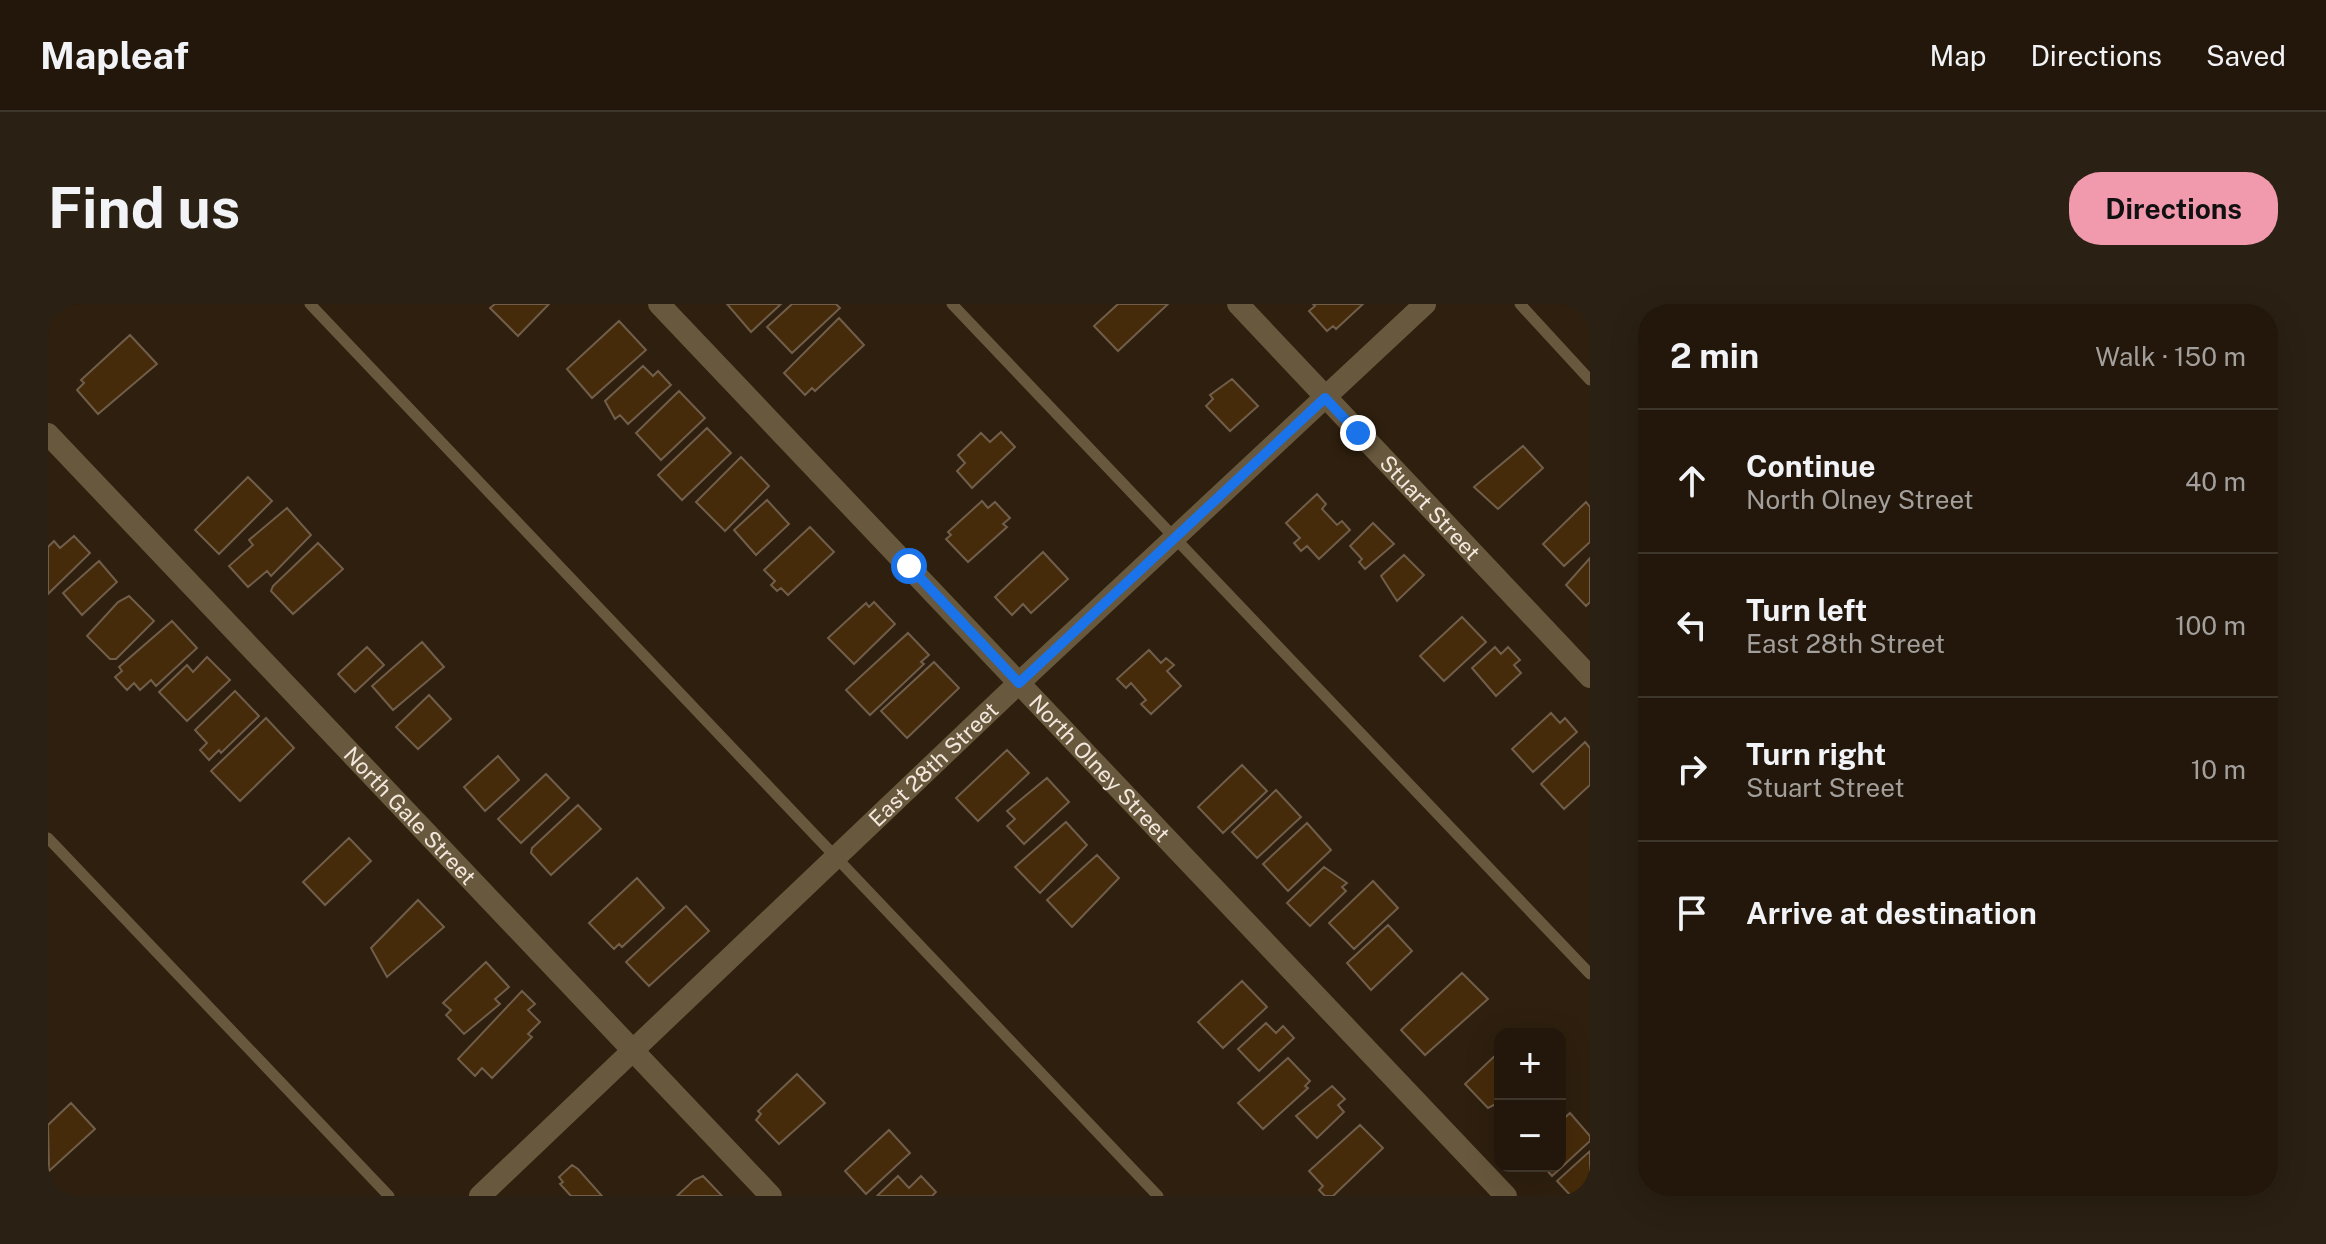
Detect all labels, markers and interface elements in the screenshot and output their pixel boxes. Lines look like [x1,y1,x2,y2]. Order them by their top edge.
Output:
text: Mapleaf [40,33,189,78]
text: Map [1930,39,1986,72]
text: Directions [2030,39,2162,72]
text: Saved [2206,39,2286,72]
button: Directions [2069,172,2278,245]
text: Find us [48,175,240,241]
text: 2 min [1670,336,1759,376]
text: Walk · 150 m [2095,341,2246,372]
route end [1340,415,1376,451]
text: Continue [1746,448,1876,484]
street label: Stuart Street [1375,450,1486,565]
icon: ahead [1670,459,1714,503]
text: 40 m [2185,466,2246,497]
text: North Olney Street [1746,484,1974,515]
route start [891,548,927,584]
text: Turn left [1746,592,1867,628]
icon: left [1670,603,1714,647]
text: 100 m [2175,610,2246,641]
text: East 28th Street [1746,628,1945,659]
street label: North Olney Street [1024,689,1175,847]
street label: East 28th Street [863,697,1003,832]
text: Turn right [1746,736,1886,772]
street label: North Gale Street [339,741,481,890]
icon: right [1670,747,1714,791]
text: 10 m [2191,754,2246,785]
text: Stuart Street [1746,772,1905,803]
icon: arrive [1670,891,1714,935]
text: Arrive at destination [1746,895,2037,931]
map controls [1494,1028,1566,1172]
button: + [1494,1028,1566,1100]
button: − [1494,1100,1566,1172]

